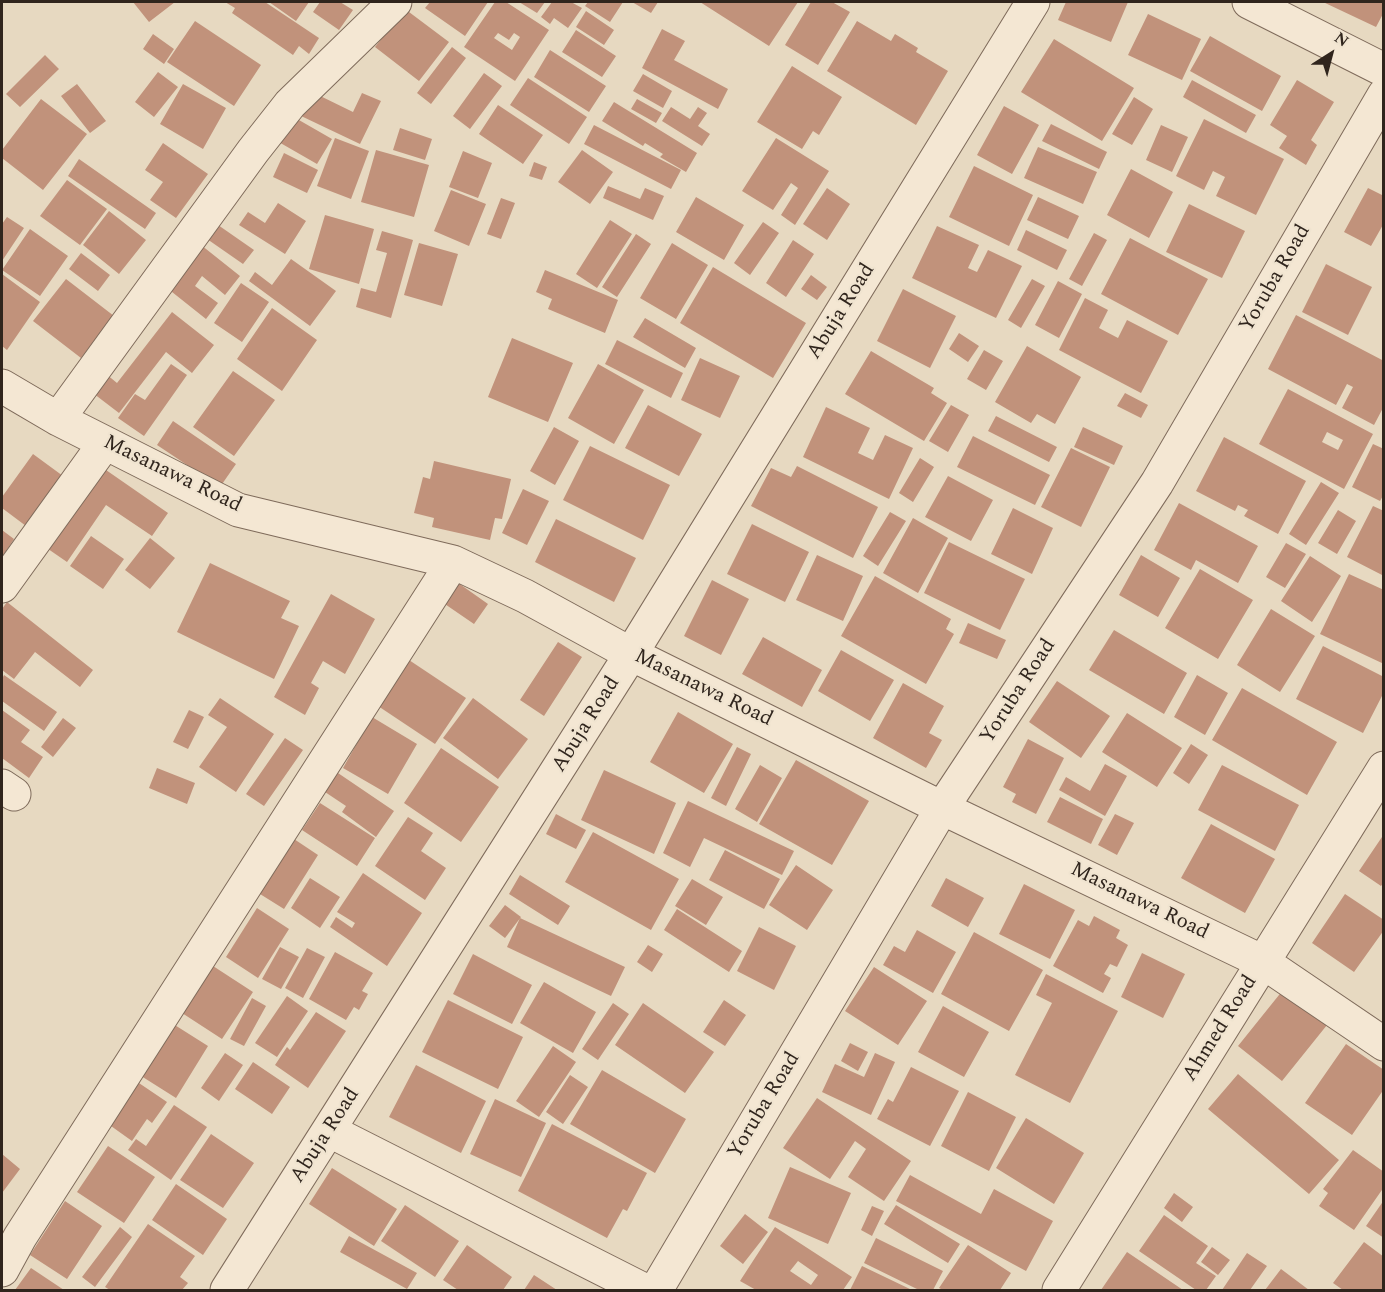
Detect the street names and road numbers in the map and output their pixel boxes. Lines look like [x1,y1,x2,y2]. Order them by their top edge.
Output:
street label: Yoruba Road [1235,221,1317,337]
street label: Abuja Road [803,259,881,365]
street label: Masanawa Road [99,431,245,519]
street label: Yoruba Road [976,635,1062,749]
street label: Masanawa Road [630,645,776,733]
street label: Abuja Road [548,672,626,778]
street label: Masanawa Road [1066,858,1212,946]
street label: Ahmed Road [1178,971,1264,1087]
street label: Yoruba Road [723,1048,807,1164]
street label: Abuja Road [286,1084,366,1188]

